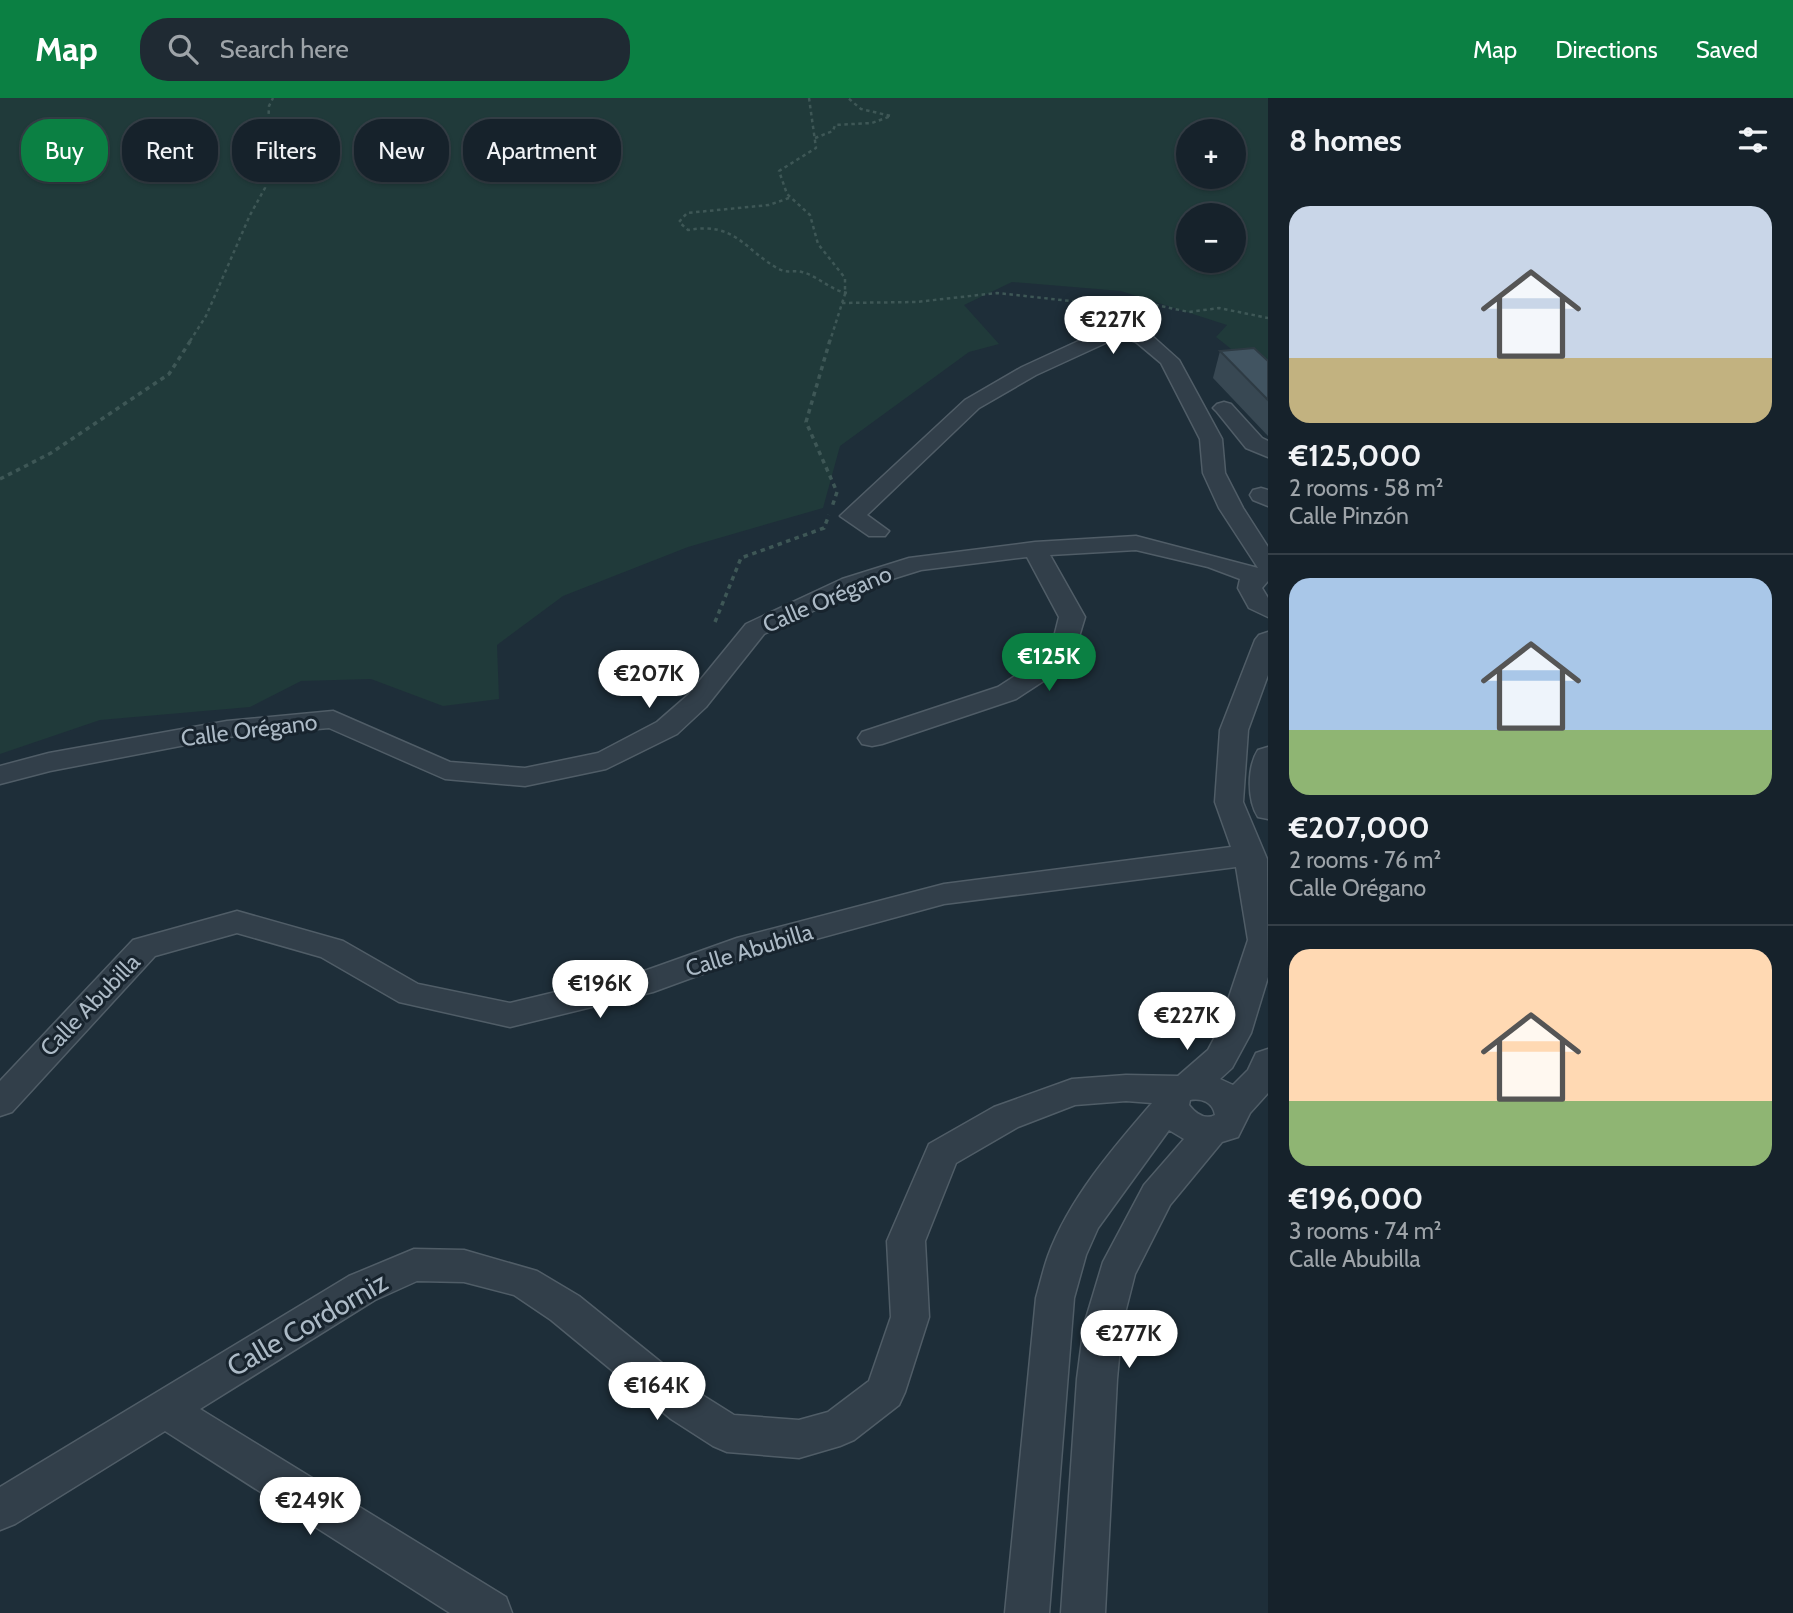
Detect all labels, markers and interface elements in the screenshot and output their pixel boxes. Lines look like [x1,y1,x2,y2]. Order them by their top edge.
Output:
search box [140,18,630,81]
text: Map [35,29,98,69]
icon: search [164,30,202,68]
text: Search here [220,33,349,65]
text: Map [1473,35,1517,64]
text: Directions [1555,35,1658,64]
text: Saved [1696,35,1758,64]
chip: Buy [21,119,108,182]
chip: Rent [122,119,218,182]
chip: Filters [232,119,340,182]
chip: New [354,119,449,182]
chip: Apartment [463,119,621,182]
map controls [1176,119,1246,273]
button: + [1176,119,1246,189]
icon: filters [1734,121,1772,159]
text: 8 homes [1289,122,1402,159]
button: − [1176,203,1246,273]
icon: home [1468,251,1594,377]
pin: €227K [1064,296,1162,356]
text: €227K [1080,305,1146,333]
text: €125,000 [1289,437,1422,474]
text: 2 rooms · 58 m² [1289,474,1443,502]
text: Calle Pinzón [1289,502,1409,530]
street label: Calle Orégano [758,559,896,639]
icon: home [1468,623,1594,749]
pin: €125K [1000,634,1098,693]
text: €125K [1018,642,1080,670]
pin: €207K [600,650,698,710]
text: €207K [614,659,684,687]
street label: Calle Orégano [179,708,319,752]
text: €207,000 [1289,809,1430,846]
text: 2 rooms · 76 m² [1289,846,1441,874]
text: Calle Orégano [1289,874,1426,902]
street label: Calle Abubilla [682,917,816,983]
street label: Calle Abubilla [34,948,146,1062]
pin: €196K [551,960,649,1020]
text: €196K [568,969,632,997]
pin: €227K [1138,992,1236,1052]
icon: home [1468,994,1594,1120]
text: €227K [1154,1001,1220,1029]
text: €196,000 [1289,1180,1423,1217]
text: 3 rooms · 74 m² [1289,1217,1441,1245]
text: Calle Abubilla [1289,1245,1420,1273]
street label: Calle Cordorniz [221,1264,393,1384]
pin: €277K [1080,1310,1178,1370]
text: €277K [1097,1319,1161,1347]
pin: €164K [608,1362,706,1422]
text: €164K [625,1371,689,1399]
pin: €249K [261,1478,359,1537]
text: €249K [276,1486,344,1514]

